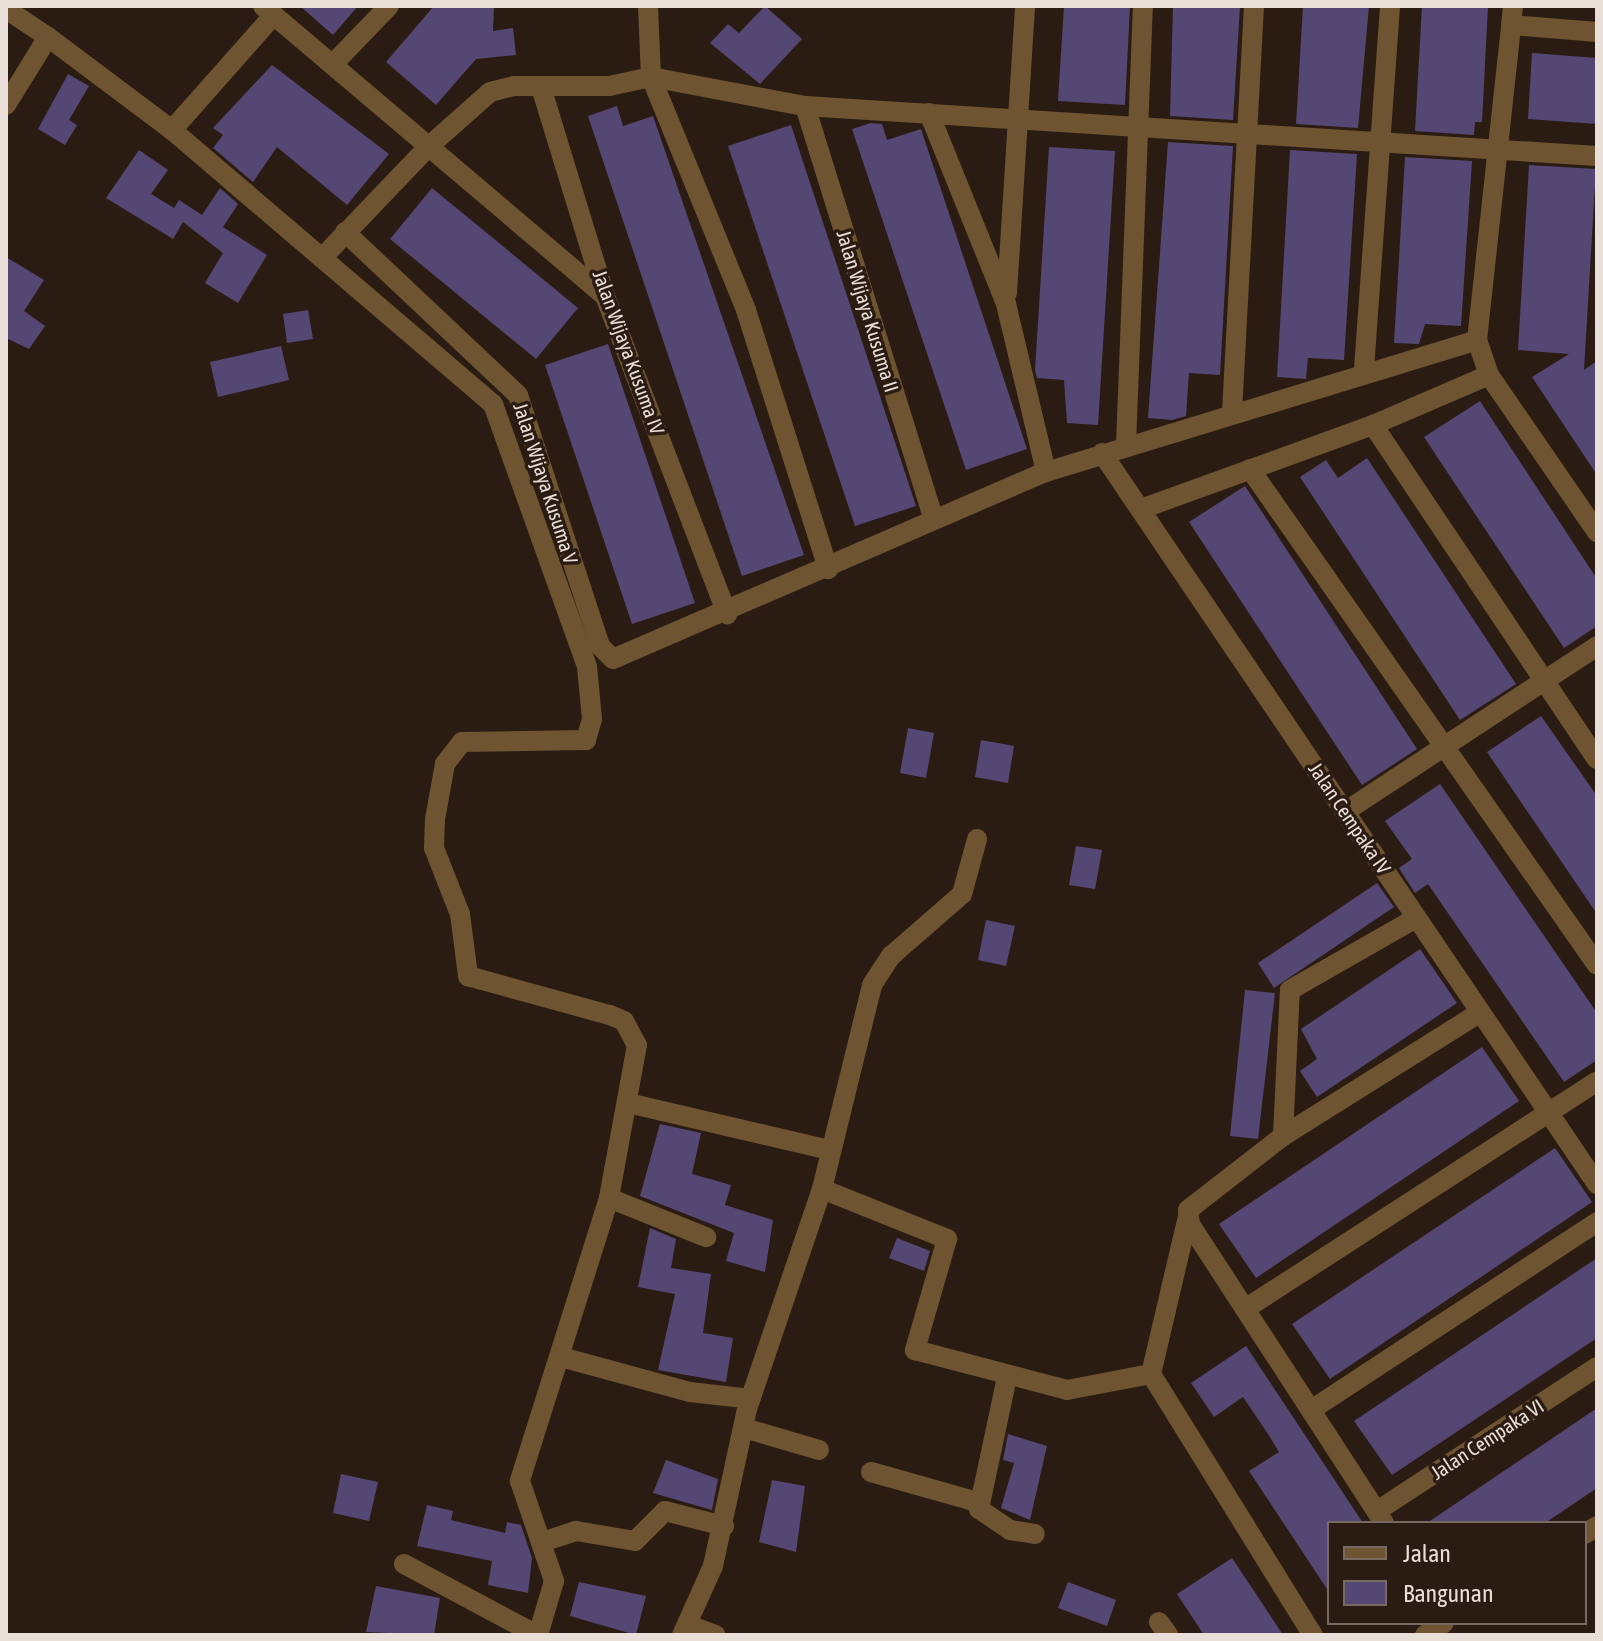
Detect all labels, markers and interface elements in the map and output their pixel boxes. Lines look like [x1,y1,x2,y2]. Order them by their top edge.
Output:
street label: Jalan Wijaya Kusuma II [832,227,904,395]
street label: Jalan Wijaya Kusuma IV [588,267,670,437]
street label: Jalan Wijaya Kusuma V [509,399,583,567]
street label: Jalan Cempaka IV [1304,758,1396,878]
street label: Jalan Cempaka VI [1426,1394,1548,1484]
legend [1327,1521,1587,1625]
text: Jalan [1403,1540,1451,1567]
text: Bangunan [1403,1580,1494,1607]

